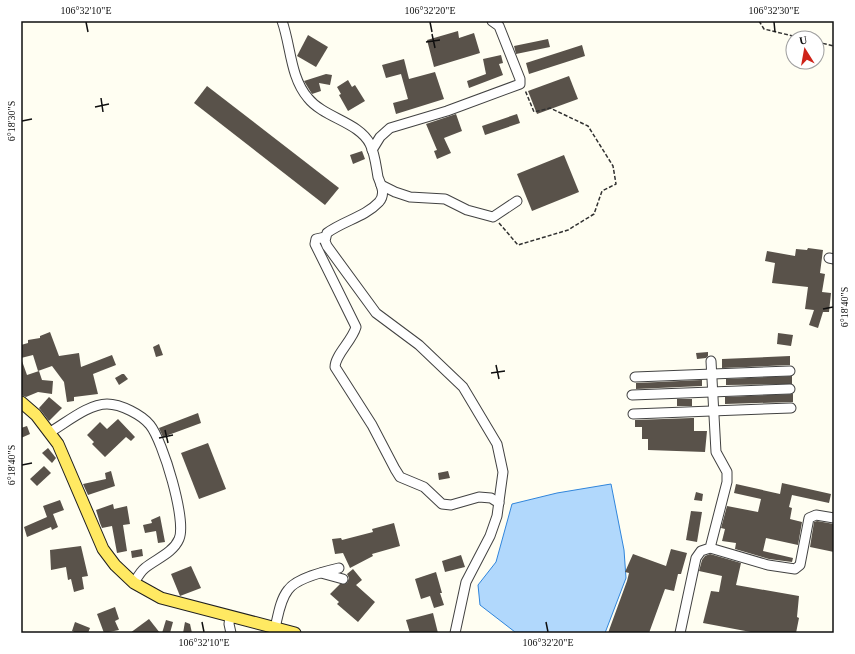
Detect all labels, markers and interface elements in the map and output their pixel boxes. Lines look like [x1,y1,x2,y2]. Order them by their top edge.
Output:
text: 106°32'10"E [61,5,112,16]
text: 106°32'20"E [405,5,456,16]
text: 106°32'30"E [749,5,800,16]
north arrow [785,30,825,70]
text: U [798,34,808,47]
text: 6°18'30"S [6,101,17,141]
text: 6°18'40"S [839,287,850,327]
text: 6°18'40"S [6,445,17,485]
text: 106°32'10"E [179,637,230,648]
text: 106°32'20"E [523,637,574,648]

